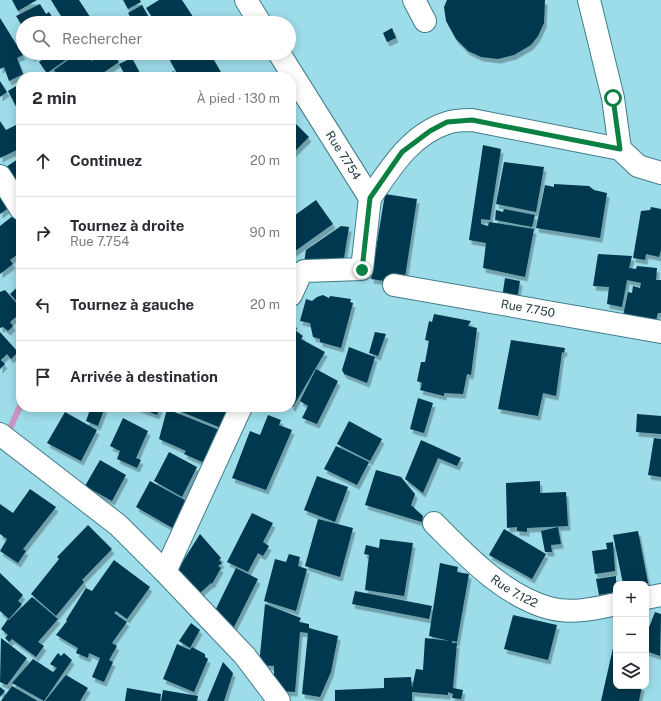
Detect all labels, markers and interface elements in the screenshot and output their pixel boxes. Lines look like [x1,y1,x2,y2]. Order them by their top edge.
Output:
search box [16,16,296,60]
icon: search [30,27,52,49]
text: Rechercher [62,30,142,47]
text: 2 min [32,88,77,108]
route start [604,89,622,107]
text: À pied · 130 m [197,91,280,106]
street label: Rue 7.754 [323,128,364,183]
icon: ahead [32,150,54,172]
text: Continuez [70,152,142,169]
text: 20 m [250,153,280,168]
text: Tournez à droite [70,217,184,234]
icon: right [32,222,54,244]
text: 90 m [250,225,280,240]
text: Rue 7.754 [70,234,129,249]
route end [353,261,371,279]
icon: left [32,294,54,316]
text: Tournez à gauche [70,296,194,313]
text: 20 m [250,297,280,312]
street label: Rue 7.750 [500,297,556,320]
icon: arrive [32,366,54,388]
text: Arrivée à destination [70,368,218,385]
street label: Rue 7.122 [488,572,540,611]
map controls [613,581,649,689]
button: + [613,581,649,617]
button: − [613,617,649,653]
button: layers [613,653,649,689]

